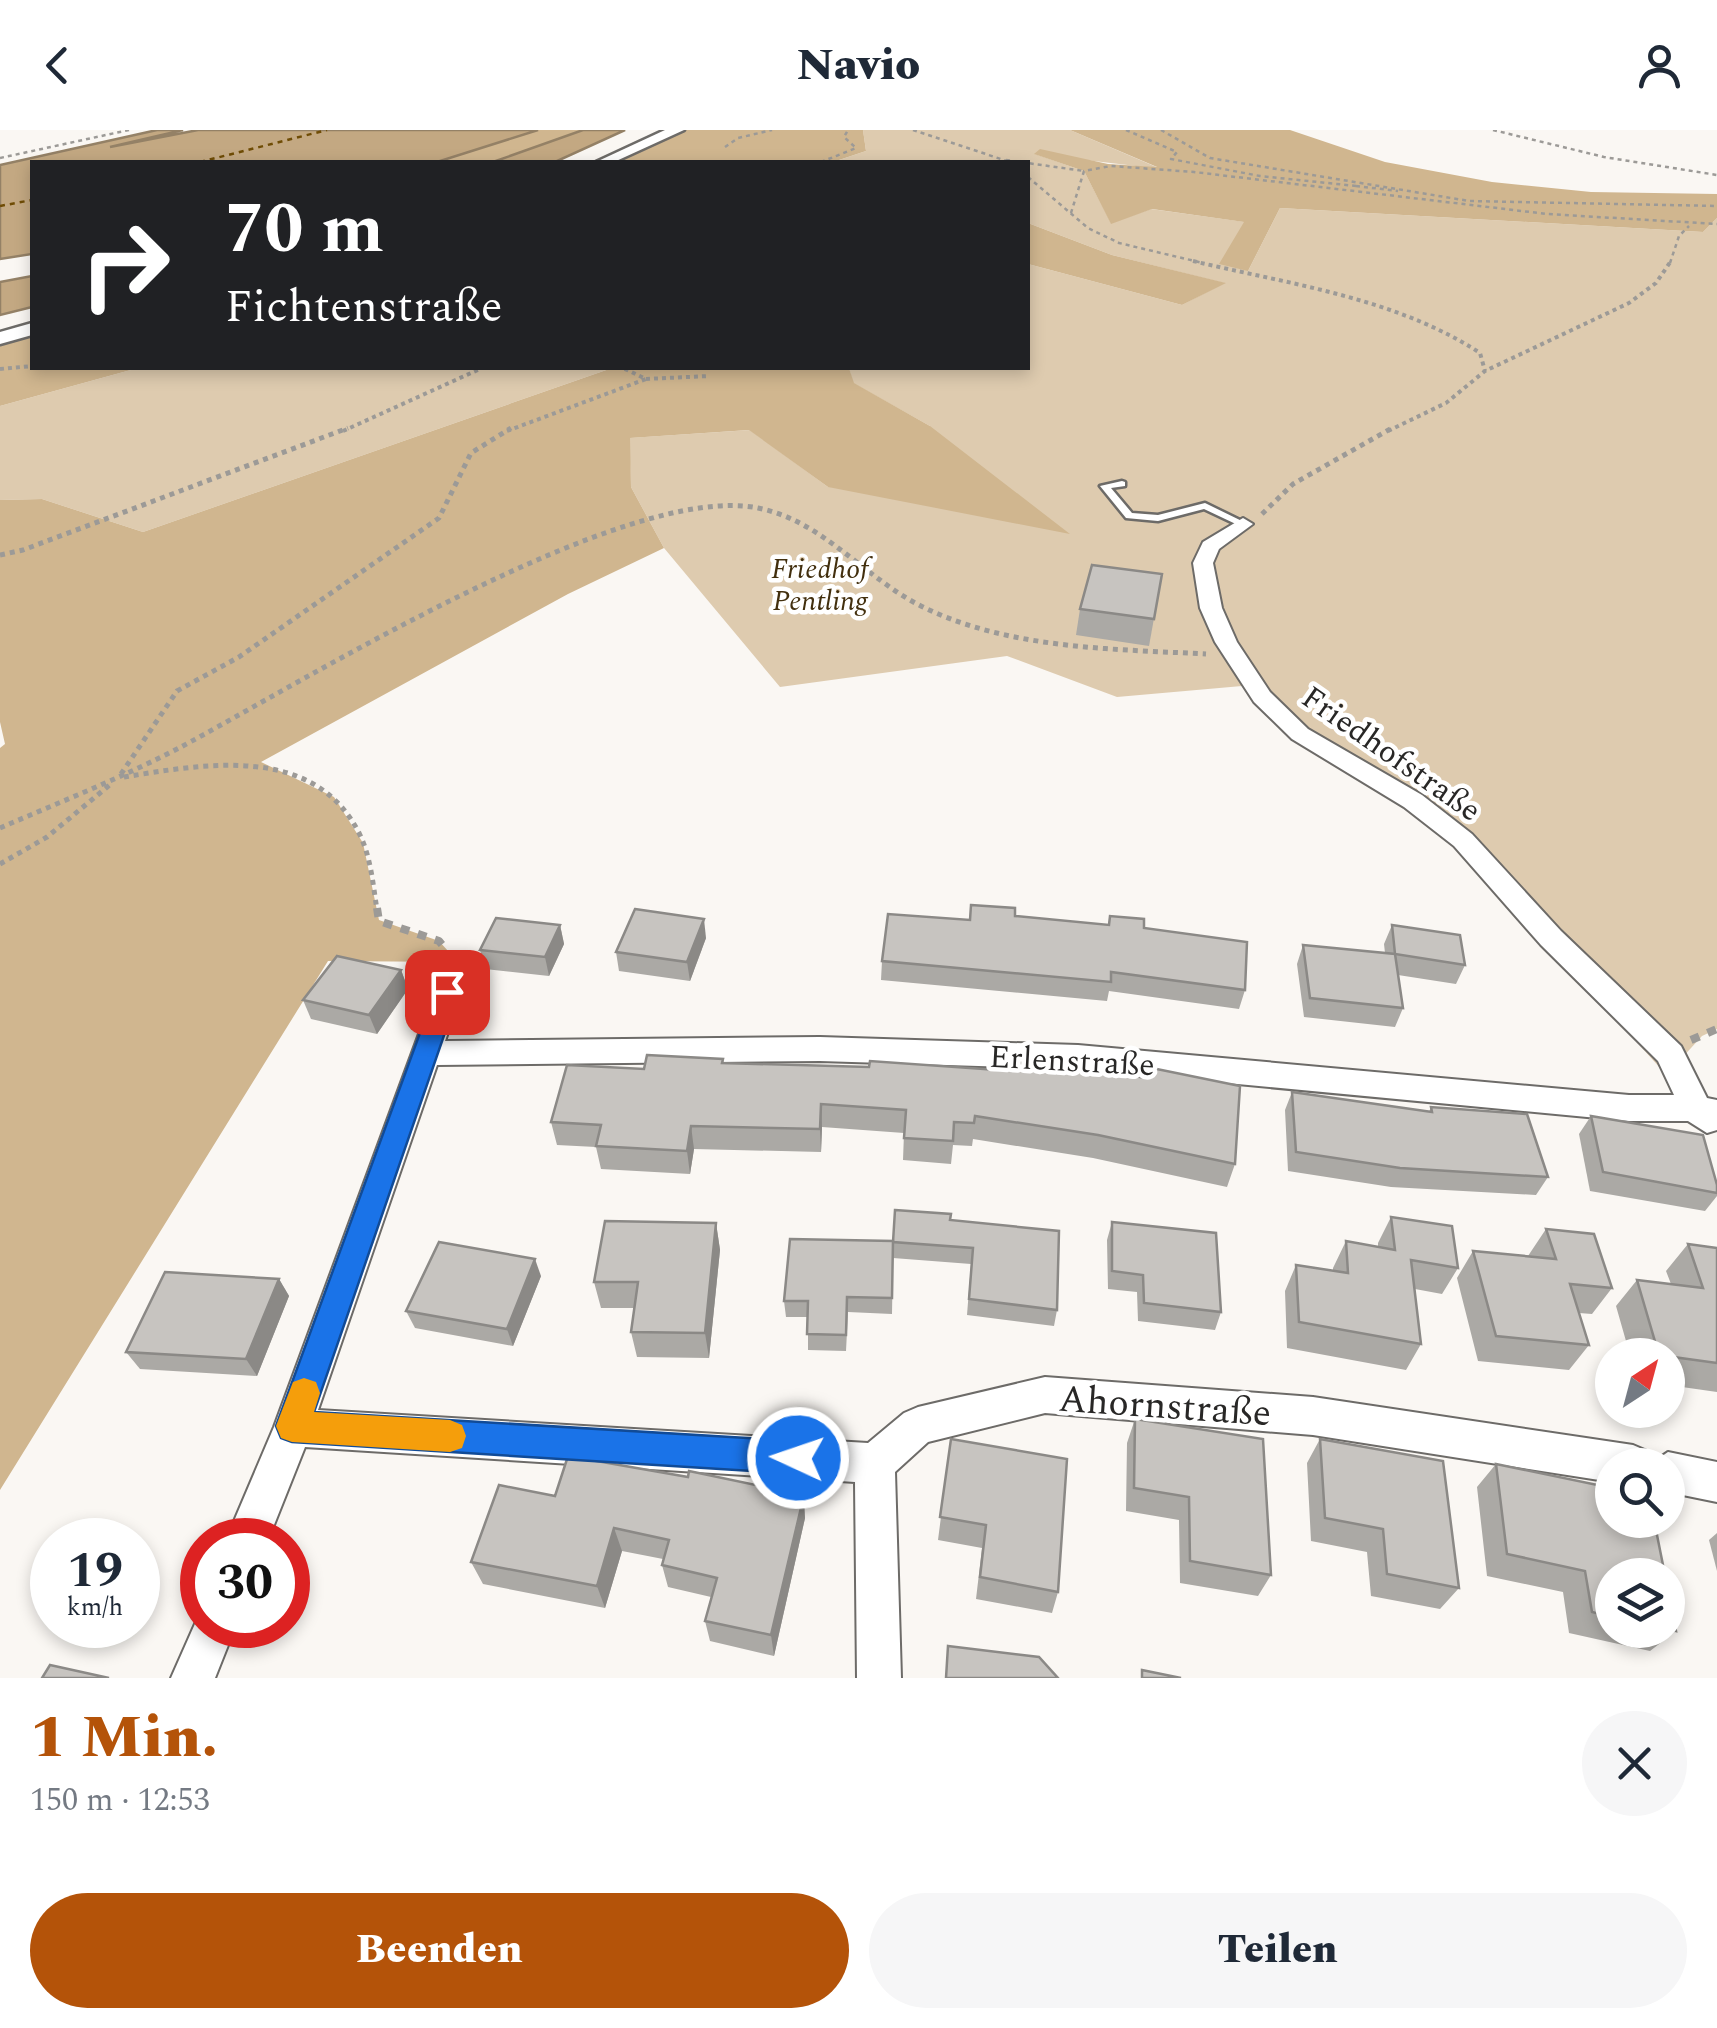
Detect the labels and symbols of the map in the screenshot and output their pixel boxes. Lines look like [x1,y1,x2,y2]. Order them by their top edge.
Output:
park label: Friedhof Pentling [771,548,873,623]
street label: Friedhofstraße [1291,674,1491,835]
pin [405,950,490,1035]
street label: Erlenstraße [988,1033,1156,1090]
north arrow [1595,1338,1685,1428]
street label: Ahornstraße [1057,1371,1273,1443]
position arrow [746,1406,850,1510]
speed limit sign: 30 [180,1518,310,1648]

